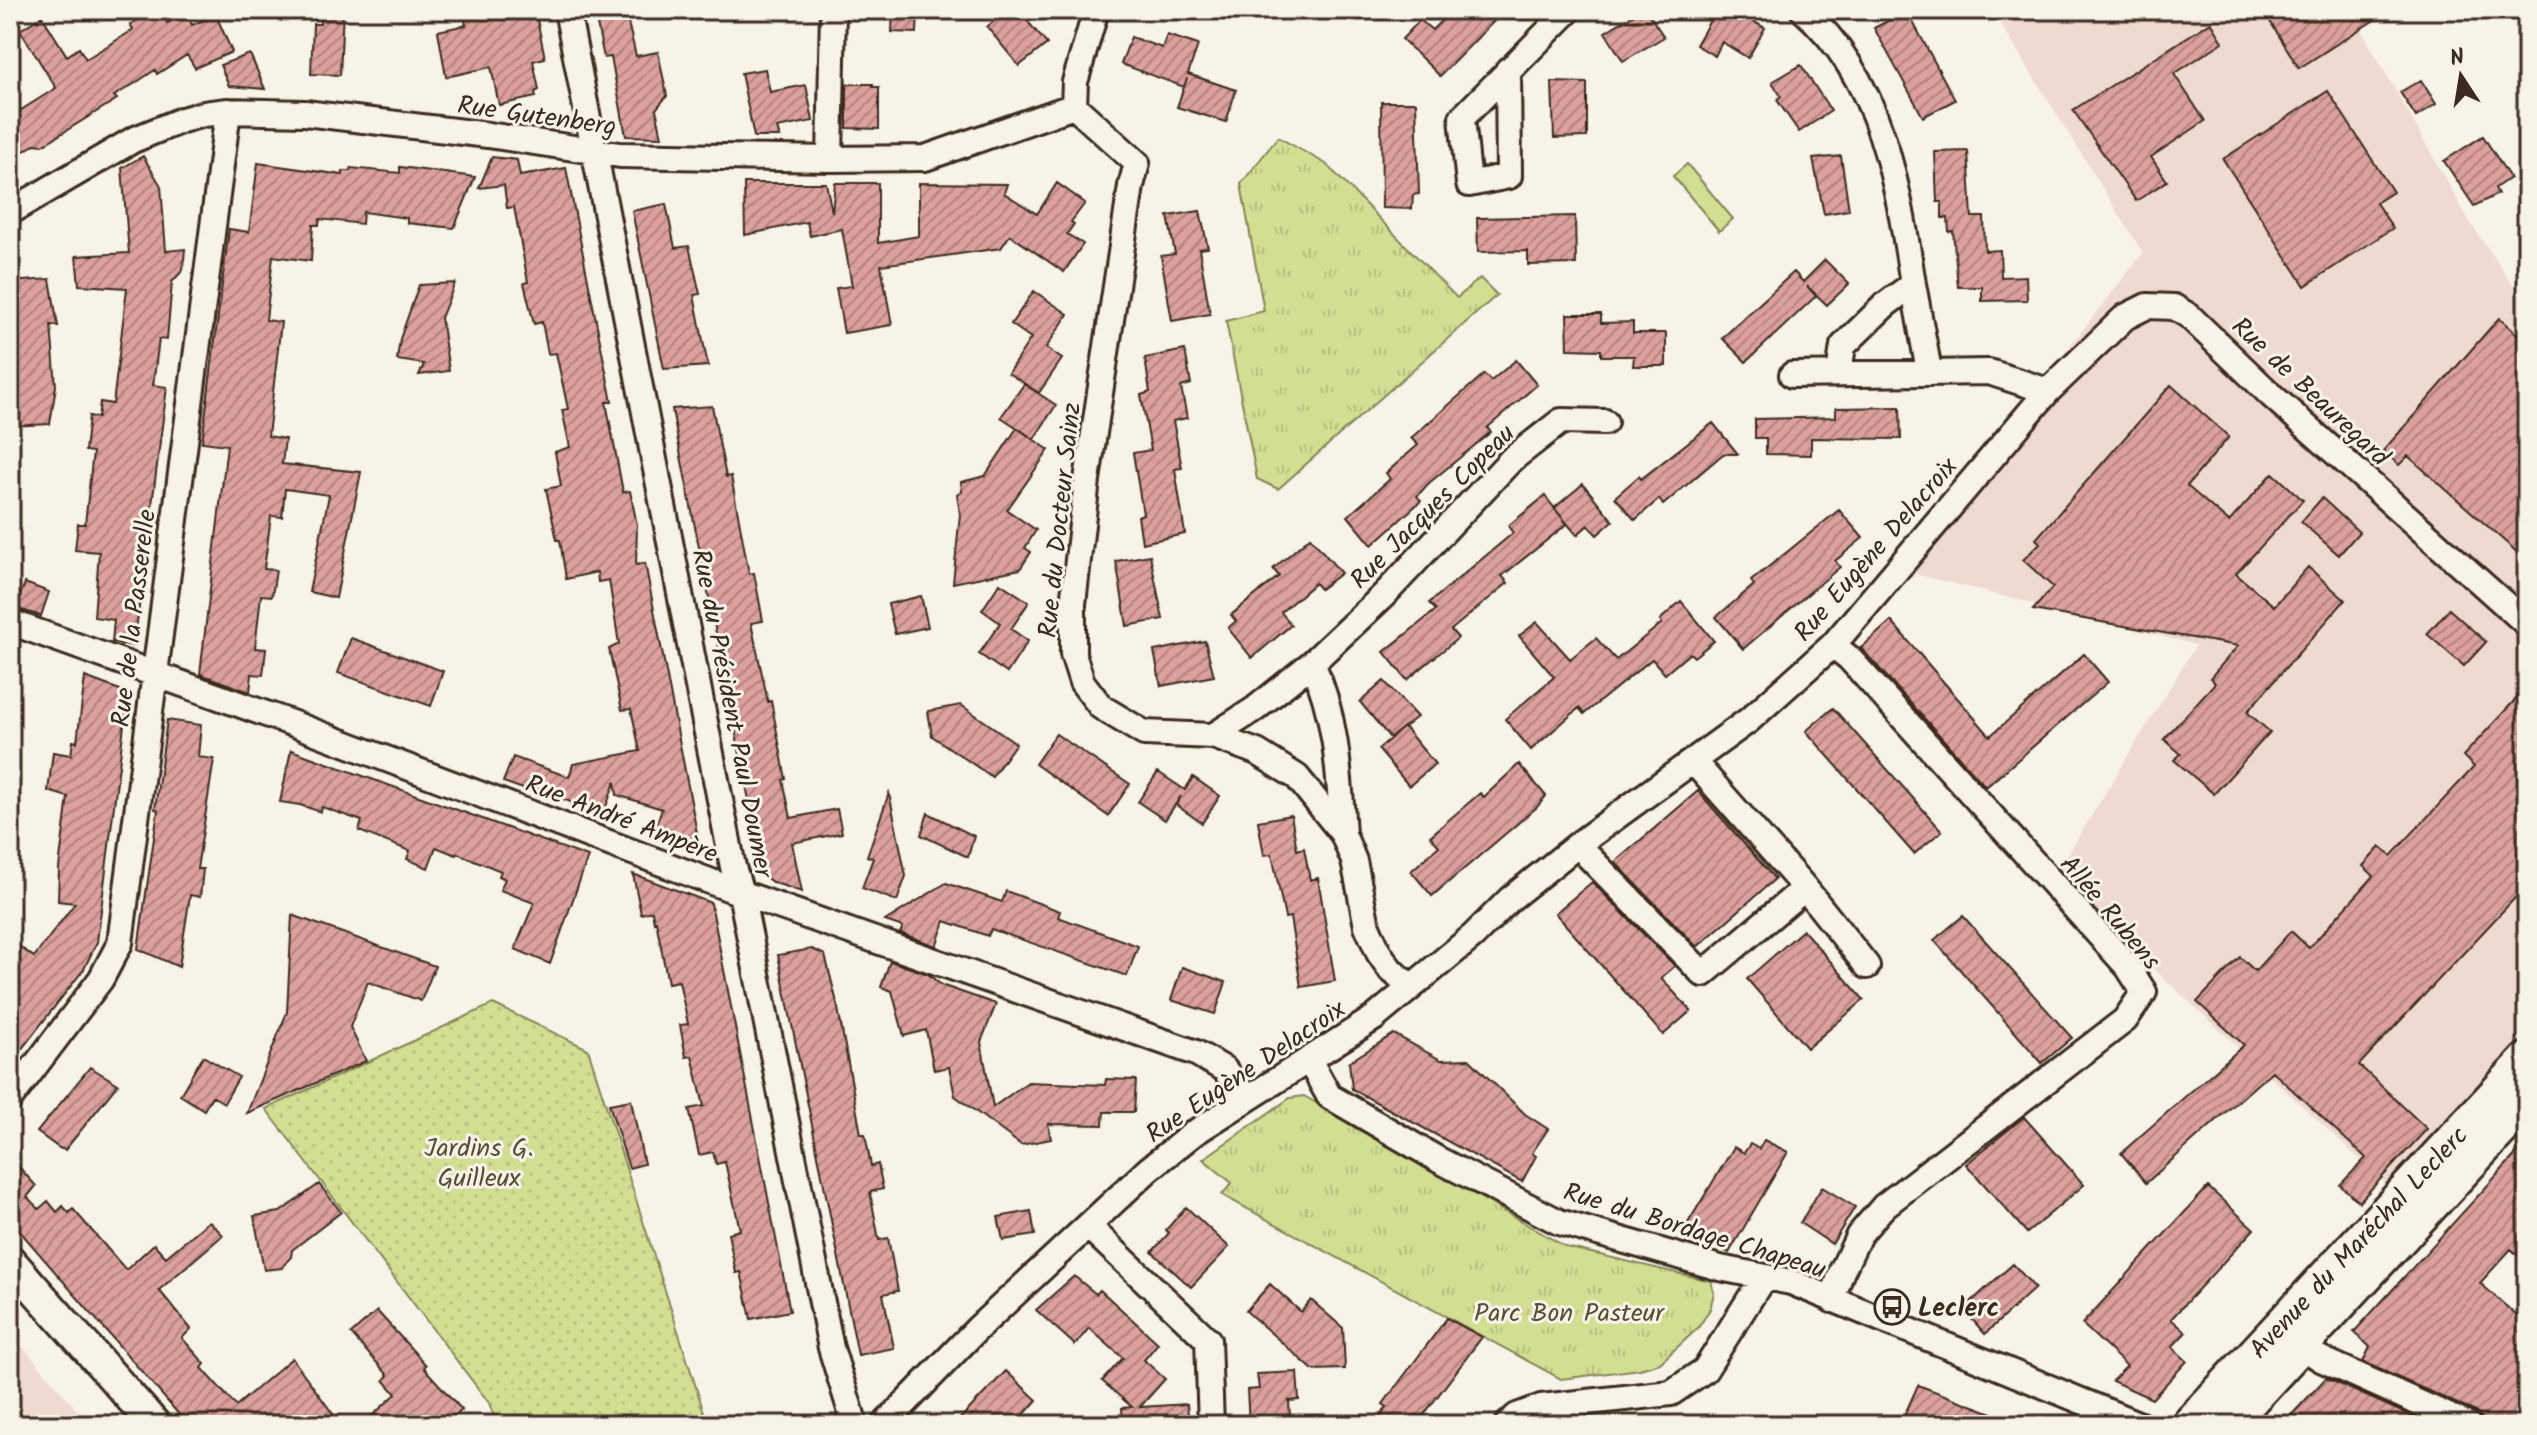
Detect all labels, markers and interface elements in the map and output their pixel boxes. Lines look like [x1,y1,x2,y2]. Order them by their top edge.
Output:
north arrow [2421,36,2501,116]
text: N [2447,40,2468,77]
street label: Rue Gutenberg [455,85,619,149]
street label: Rue de Beauregard [2221,307,2399,478]
street label: Rue du Docteur Sainz [1028,400,1094,640]
street label: Rue Jacques Copeau [1341,414,1526,600]
street label: Rue Eugène Delacroix [1784,448,1970,652]
street label: Rue de la Passerelle [101,507,169,729]
street label: Rue du Président Paul Doumer [679,546,784,883]
street label: Rue André Ampère [519,764,724,876]
street label: Allée Rubens [2048,846,2171,980]
street label: Rue Eugène Delacroix [1138,989,1355,1155]
street label: Avenue du Maréchal Leclerc [2240,1117,2479,1370]
park label: Jardins G. Guilleux [424,1128,534,1200]
street label: Rue du Bordage Chapeau [1558,1172,1831,1292]
bus stop icon: Leclerc [1873,1288,1911,1326]
place label: Leclerc [1918,1288,1999,1330]
park label: Parc Bon Pasteur [1474,1293,1665,1335]

